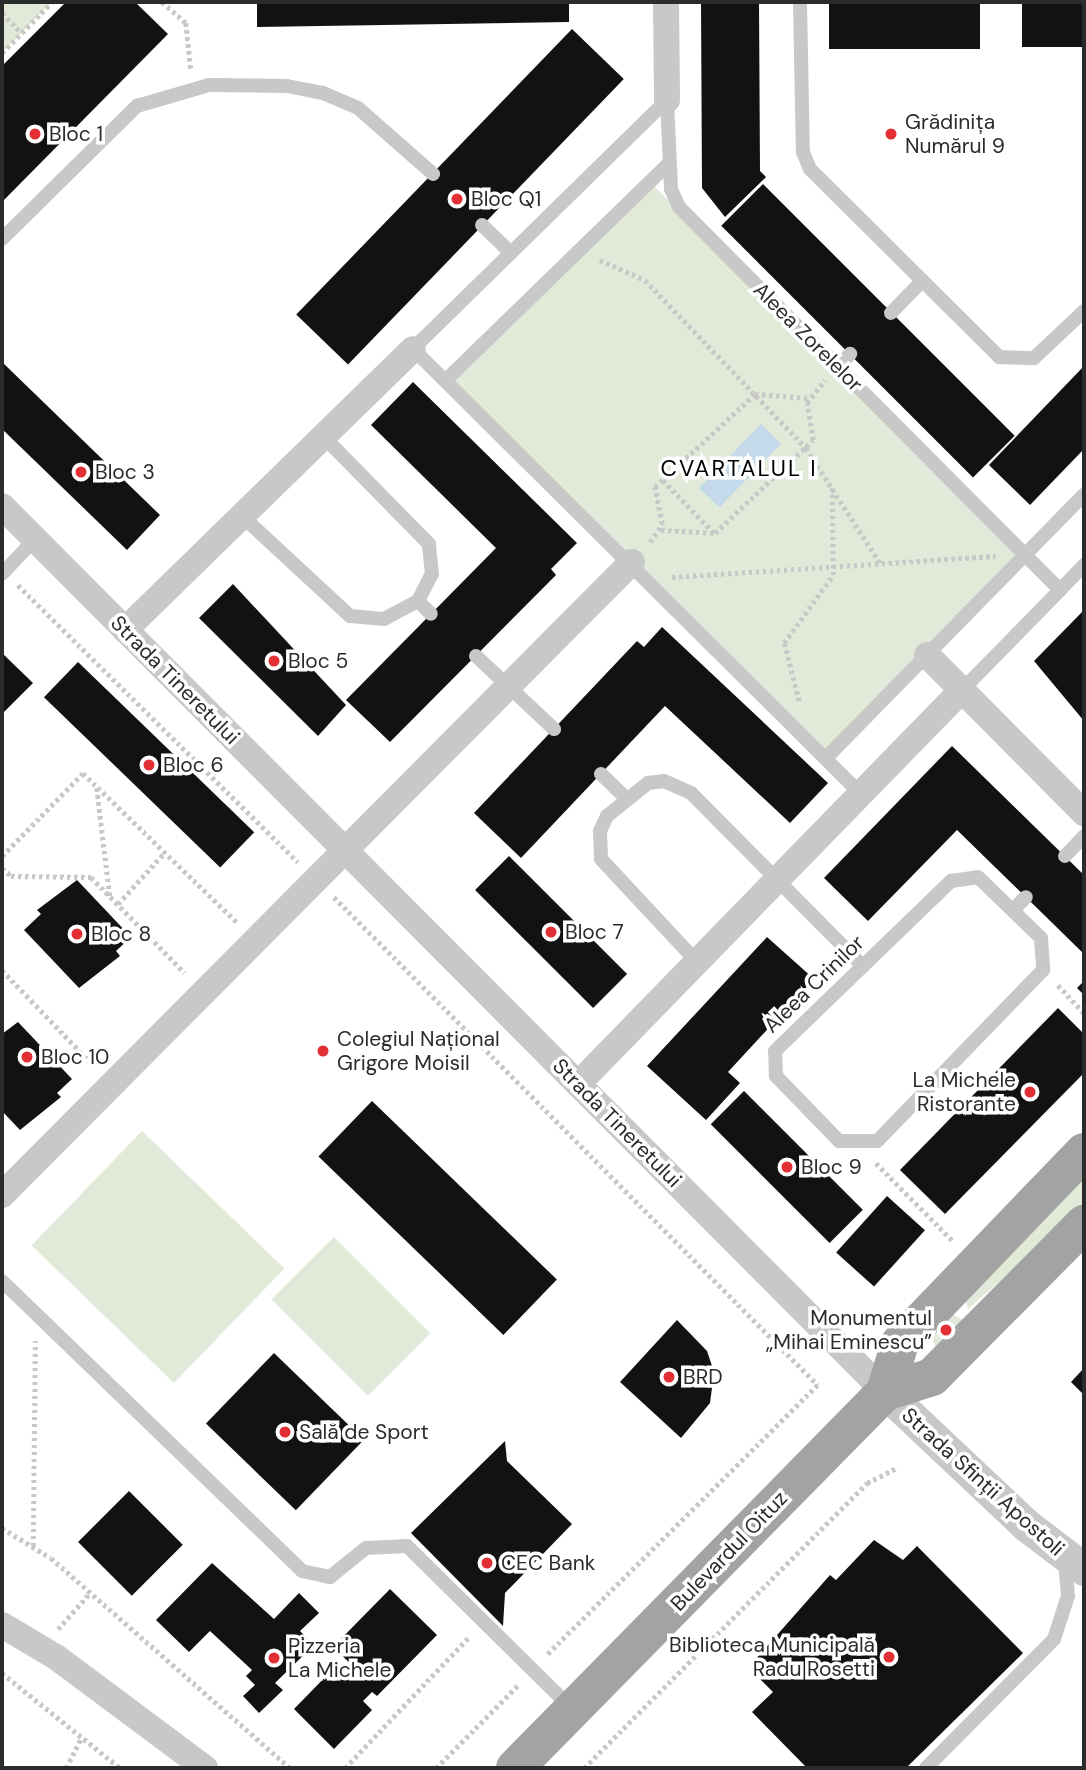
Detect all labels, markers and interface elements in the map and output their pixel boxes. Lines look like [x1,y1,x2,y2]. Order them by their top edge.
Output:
place label: Grădinița Numărul 9 [905,109,1005,159]
place label: Bloc 1 [49,121,103,147]
marker: Bloc 1 [27,126,43,142]
marker: Grădinița Numărul 9 [883,126,899,142]
place label: Bloc Q1 [471,186,541,212]
marker: Bloc Q1 [449,191,465,207]
street label: Aleea Zorelelor [748,277,868,397]
district label: CVARTALUL I [662,454,816,482]
place label: Bloc 3 [95,459,155,485]
marker: Bloc 3 [73,464,89,480]
street label: Strada Tineretului [105,610,245,750]
place label: Bloc 5 [288,648,348,674]
marker: Bloc 5 [266,653,282,669]
place label: Bloc 6 [163,752,224,778]
marker: Bloc 6 [141,757,157,773]
place label: Bloc 7 [565,919,624,945]
place label: Bloc 8 [91,921,151,947]
marker: Bloc 7 [543,924,559,940]
marker: Bloc 8 [69,926,85,942]
street label: Aleea Crinilor [759,930,869,1038]
place label: Colegiul Național Grigore Moisil [337,1026,500,1076]
marker: Colegiul Național Grigore Moisil [315,1043,331,1059]
place label: Bloc 10 [41,1044,109,1070]
marker: Bloc 10 [19,1049,35,1065]
street label: Strada Tineretului [547,1053,687,1193]
place label: La Michele Ristorante [913,1067,1016,1117]
marker: La Michele Ristorante [1022,1084,1038,1100]
place label: Bloc 9 [801,1154,862,1180]
marker: Bloc 9 [779,1159,795,1175]
place label: Monumentul „Mihai Eminescu” [766,1305,932,1355]
marker: Monumentul „Mihai Eminescu” [938,1322,954,1338]
place label: BRD [683,1364,723,1390]
marker: BRD [661,1369,677,1385]
street label: Strada Sfinții Apostoli [897,1403,1069,1561]
place label: Sală de Sport [299,1419,429,1445]
marker: Sală de Sport [277,1424,293,1440]
street label: Bulevardul Oituz [665,1486,793,1616]
place label: CEC Bank [501,1550,595,1576]
marker: CEC Bank [479,1555,495,1571]
place label: Biblioteca Municipală Radu Rosetti [669,1632,875,1682]
place label: Pizzeria La Michele [288,1633,391,1683]
marker: Biblioteca Municipală Radu Rosetti [881,1649,897,1665]
marker: Pizzeria La Michele [266,1650,282,1666]

